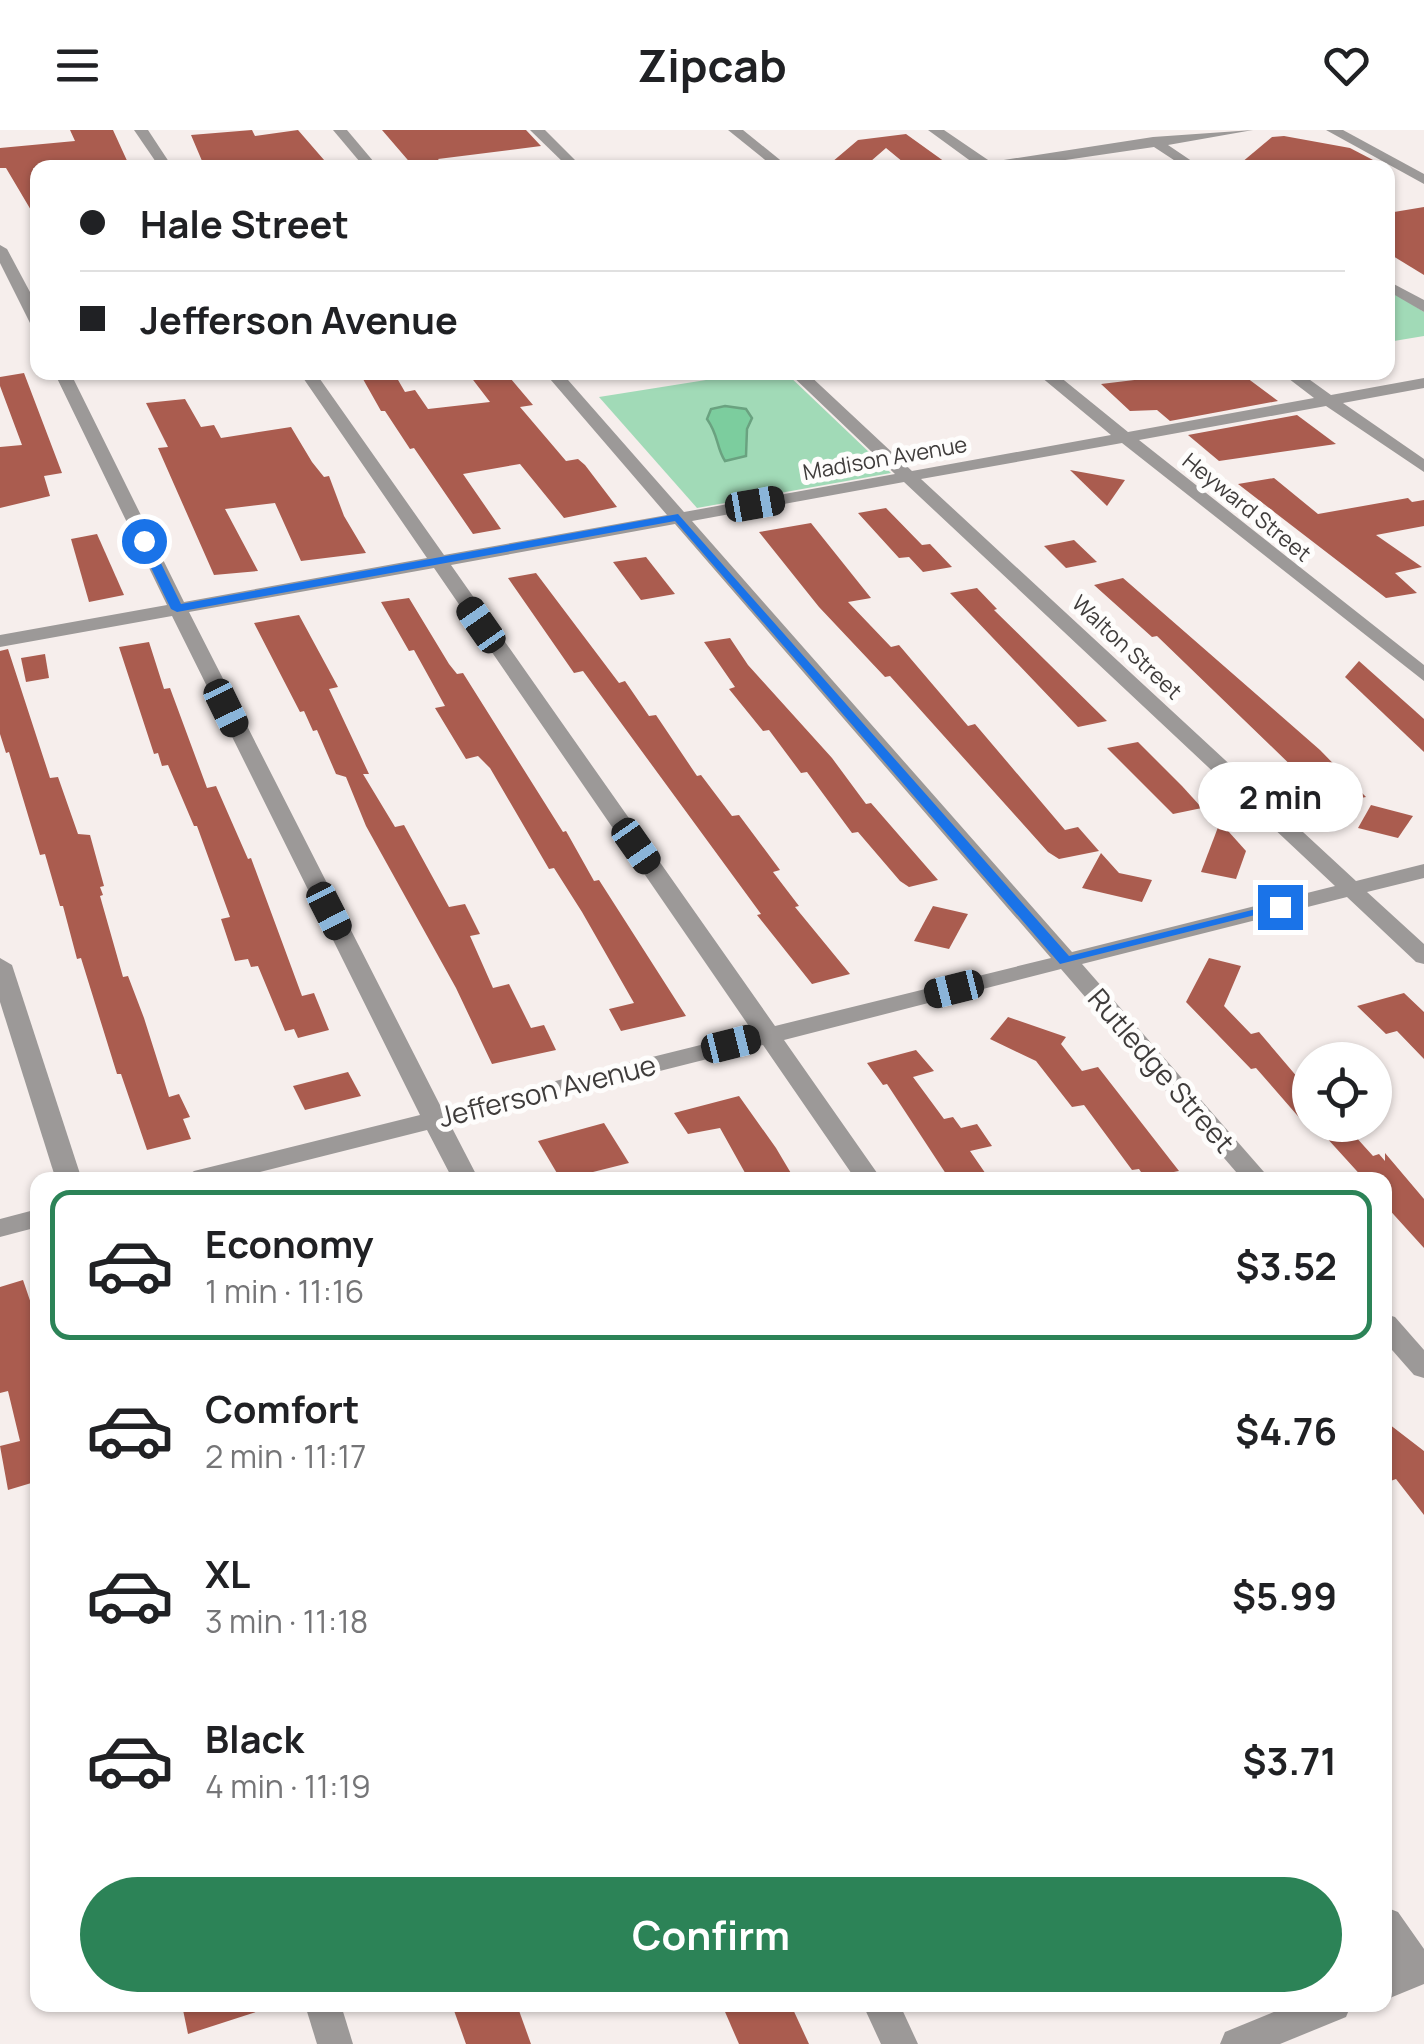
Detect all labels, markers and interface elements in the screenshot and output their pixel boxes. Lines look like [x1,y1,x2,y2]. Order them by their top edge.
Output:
text: Zipcab [637,34,787,96]
icon: menu [50,38,105,93]
icon: heart [1319,38,1374,93]
text: Hale Street [140,197,349,249]
text: Jefferson Avenue [140,293,458,345]
street label: Madison Avenue [801,429,970,487]
street label: Heyward Street [1176,446,1318,568]
car [723,484,787,524]
route start [122,519,167,564]
street label: Walton Street [1065,588,1189,706]
car [452,592,510,658]
car [199,674,253,742]
callout: 2 min [1198,762,1362,832]
text: 2 min [1239,775,1322,819]
car [607,813,665,879]
car [302,877,356,945]
route end [1258,885,1303,930]
car [921,967,987,1011]
street label: Rutledge Street [1080,980,1244,1160]
car [698,1022,764,1066]
map controls [1292,1042,1392,1142]
button: locate [1292,1042,1392,1142]
street label: Jefferson Avenue [434,1045,660,1135]
text: Economy [205,1217,374,1269]
icon: car [85,1220,175,1310]
text: $3.52 [1236,1239,1337,1291]
text: 1 min · 11:16 [205,1269,364,1313]
text: Comfort [205,1382,359,1434]
icon: car [85,1385,175,1475]
text: $4.76 [1235,1404,1337,1456]
text: 2 min · 11:17 [205,1434,366,1478]
text: XL [205,1547,250,1599]
icon: car [85,1550,175,1640]
text: $5.99 [1232,1569,1337,1621]
text: 3 min · 11:18 [205,1599,368,1643]
text: Black [205,1712,304,1764]
icon: car [85,1715,175,1805]
text: $3.71 [1243,1734,1337,1786]
text: 4 min · 11:19 [205,1764,371,1808]
button: Confirm [80,1877,1342,1992]

